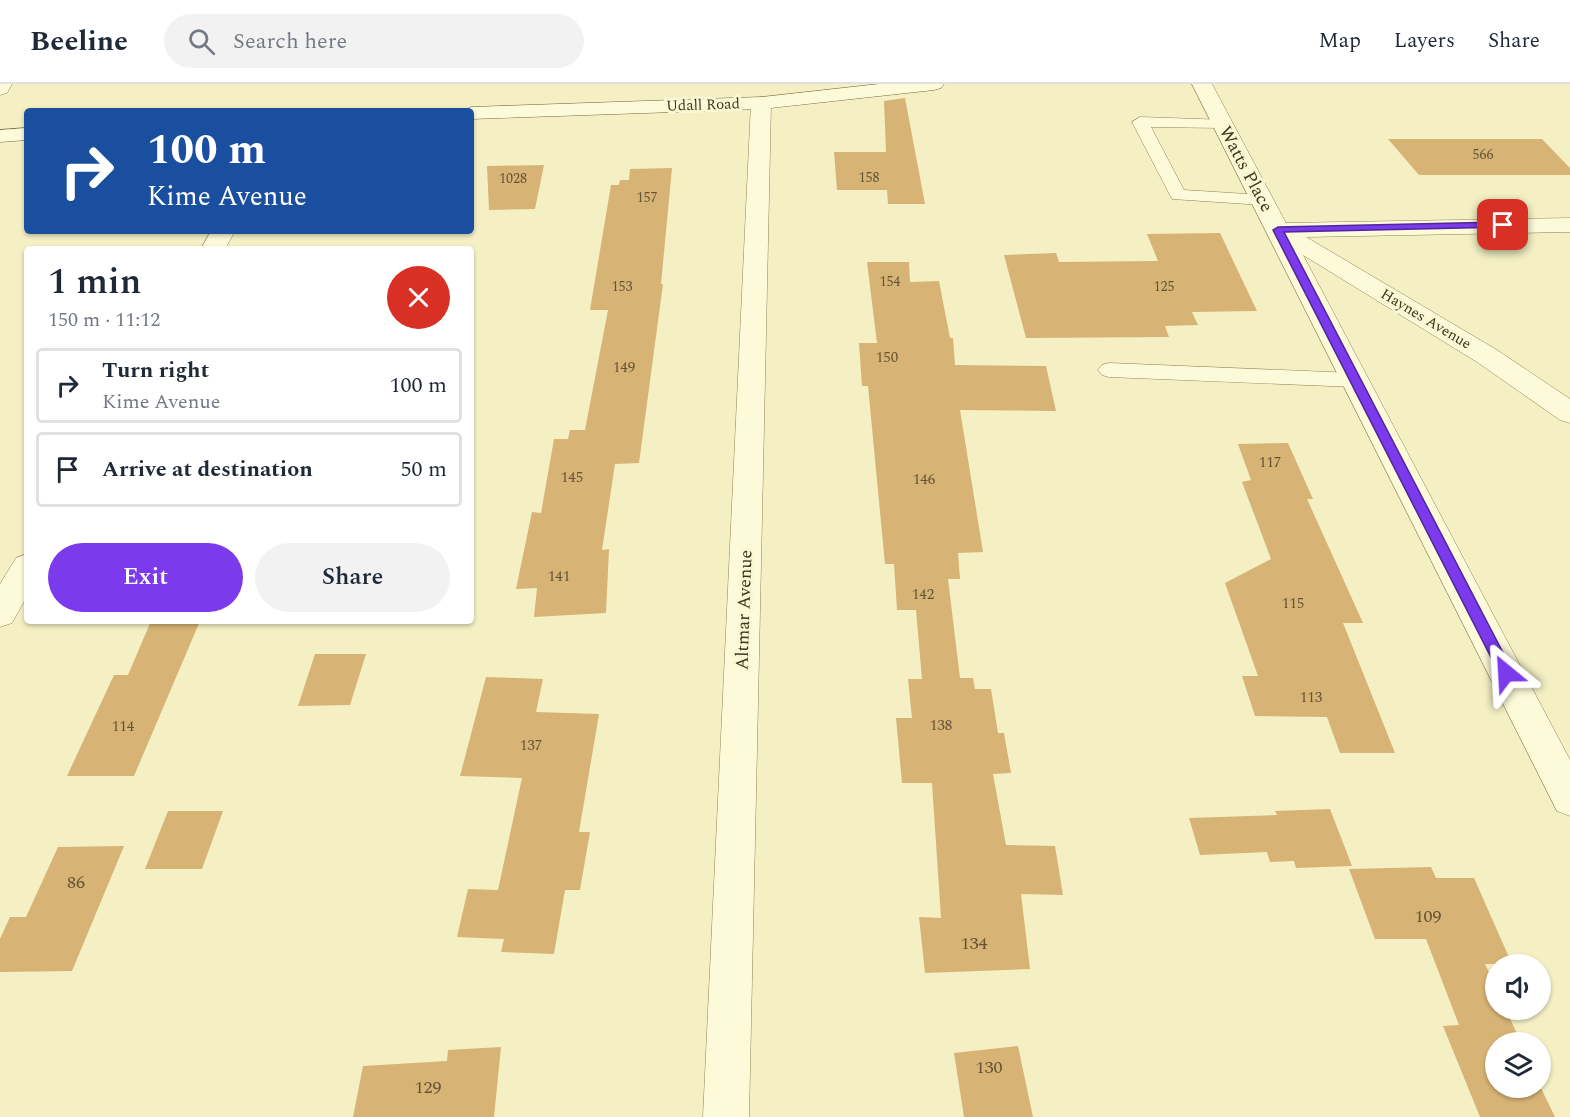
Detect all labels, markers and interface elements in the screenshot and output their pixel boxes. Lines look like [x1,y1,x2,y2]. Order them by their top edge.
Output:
search box [164,14,584,68]
text: Beeline [30,20,128,63]
icon: search [185,25,218,58]
text: Search here [233,25,347,58]
text: Map [1319,25,1361,57]
text: Layers [1394,25,1455,57]
text: Share [1488,25,1540,57]
street label: Udall Road [666,92,740,118]
text: 100 m [147,119,266,182]
street label: Watts Place [1212,121,1280,217]
icon: right [48,132,126,210]
house number: 566 [1473,144,1494,165]
house number: 158 [859,167,880,188]
house number: 1028 [499,168,527,189]
text: Kime Avenue [147,176,307,218]
house number: 157 [637,187,658,208]
pin [1477,199,1528,250]
icon: arrive [1486,208,1519,241]
text: 1 min [48,255,141,310]
button: close [387,266,450,329]
house number: 154 [880,271,901,292]
house number: 153 [612,276,633,297]
house number: 125 [1154,276,1175,297]
street label: Haynes Avenue [1376,283,1476,355]
text: 150 m · 11:12 [48,305,160,335]
house number: 150 [876,346,898,369]
text: Turn right [102,354,209,387]
house number: 149 [613,356,635,379]
icon: right [51,369,84,402]
text: 100 m [390,369,447,402]
text: Kime Avenue [102,387,220,417]
house number: 117 [1259,451,1281,474]
icon: arrive [51,453,84,486]
text: Arrive at destination [102,453,313,486]
text: 50 m [401,453,447,486]
house number: 145 [561,466,583,489]
house number: 146 [913,468,936,491]
button: Exit [48,543,243,612]
button: Share [255,543,450,612]
street label: Altmar Avenue [728,549,760,671]
house number: 141 [548,565,570,588]
house number: 142 [912,583,934,606]
house number: 115 [1282,592,1304,615]
position arrow [1474,641,1538,705]
house number: 113 [1300,686,1323,709]
house number: 138 [930,714,952,737]
house number: 114 [112,715,135,738]
house number: 137 [520,734,542,757]
house number: 86 [67,869,85,896]
house number: 109 [1415,903,1442,930]
house number: 134 [961,930,988,957]
map controls [1485,954,1551,1098]
button: sound [1485,954,1551,1020]
button: layers [1485,1032,1551,1098]
house number: 130 [976,1054,1003,1081]
house number: 129 [415,1074,442,1101]

